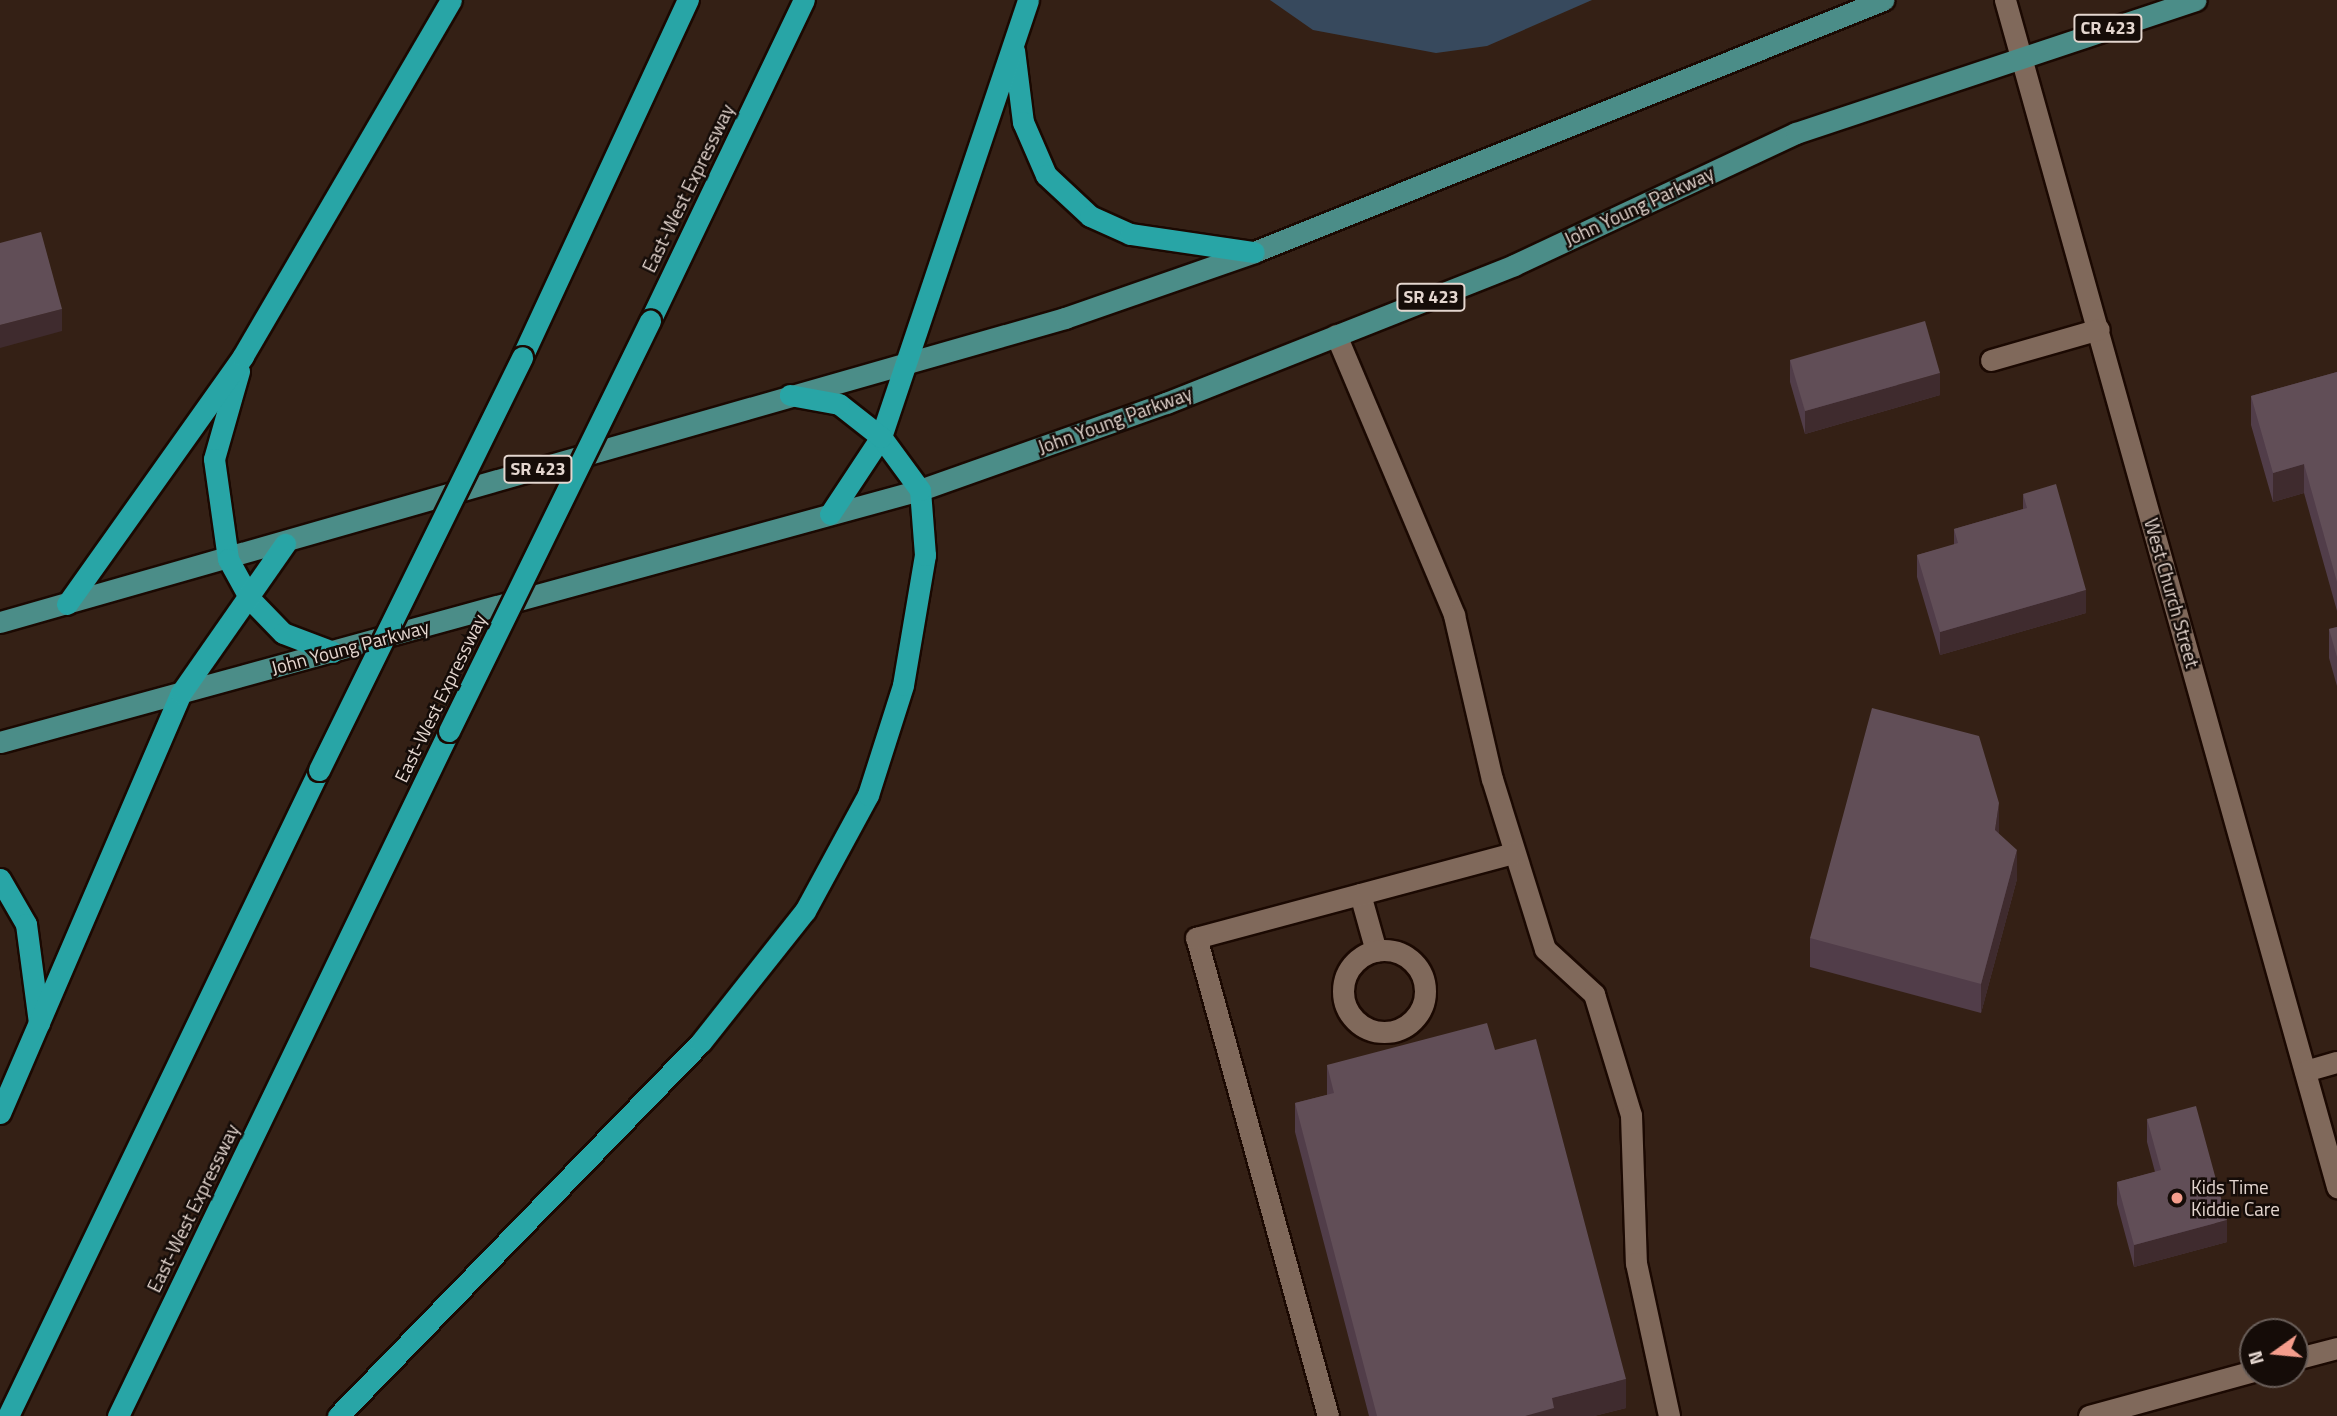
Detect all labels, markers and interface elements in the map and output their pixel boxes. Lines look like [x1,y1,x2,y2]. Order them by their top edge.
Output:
road number: CR 423 [2073,13,2143,42]
street label: East-West Expressway [637,100,739,276]
street label: John Young Parkway [1561,161,1717,251]
road number: SR 423 [1396,282,1466,312]
street label: John Young Parkway [1035,381,1195,459]
road number: SR 423 [503,454,573,484]
street label: West Church Street [2140,516,2204,670]
street label: East-West Expressway [389,610,491,786]
street label: John Young Parkway [269,615,431,679]
street label: East-West Expressway [142,1120,244,1296]
place label: Kids Time Kiddie Care [2191,1176,2280,1220]
marker: Kids Time Kiddie Care [2169,1190,2185,1206]
north arrow [2239,1318,2309,1388]
text: N [2239,1348,2271,1368]

